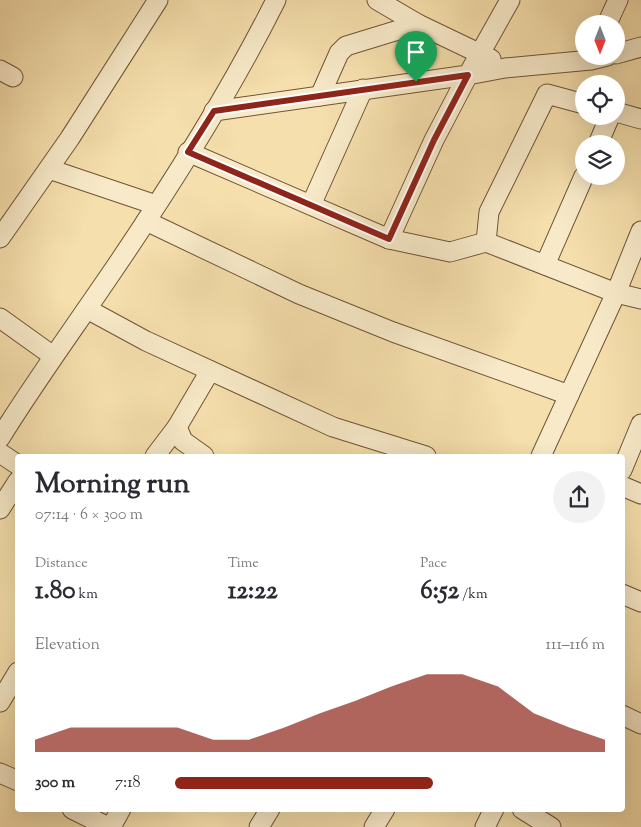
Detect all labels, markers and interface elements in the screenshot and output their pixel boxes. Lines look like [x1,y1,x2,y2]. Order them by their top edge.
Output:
north arrow [575,15,625,65]
map controls [575,15,625,185]
pin [395,31,437,82]
icon: arrive [402,38,430,66]
button: locate [575,75,625,125]
button: layers [575,135,625,185]
text: Morning run [35,465,190,505]
button: share [553,471,605,523]
text: 07:14 · 6 × 300 m [35,504,143,527]
text: Distance [35,554,88,574]
text: Time [228,554,259,574]
text: Pace [420,554,447,574]
text: 1.80 [35,574,76,610]
text: 12:22 [228,574,278,610]
text: 6:52 [420,574,459,610]
text: km [76,585,98,605]
text: /km [459,585,488,605]
text: Elevation [35,634,100,657]
text: 111–116 m [546,634,605,657]
text: 300 m [35,772,75,795]
text: 7:18 [115,772,141,795]

